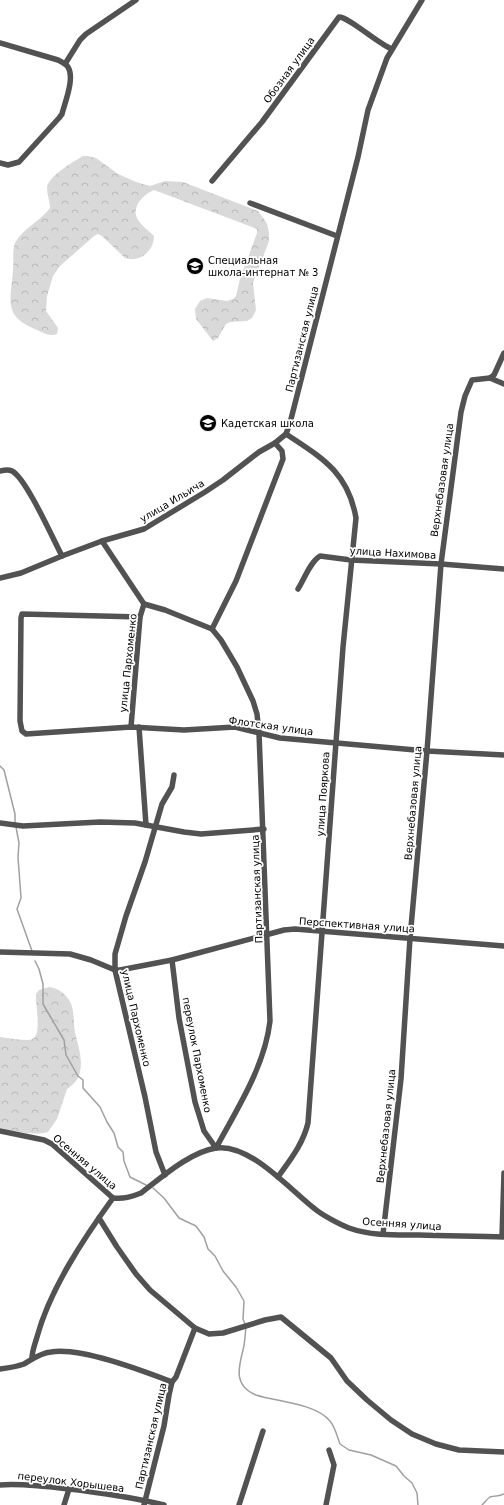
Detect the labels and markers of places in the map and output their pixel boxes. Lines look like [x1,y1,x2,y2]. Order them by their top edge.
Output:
place label: Специальная школа-интернат № 3 [208,255,318,278]
school or university icon: Специальная школа-интернат № 3 [185,256,205,276]
school or university icon: Кадетская школа [198,413,218,433]
place label: Кадетская школа [221,418,314,429]

